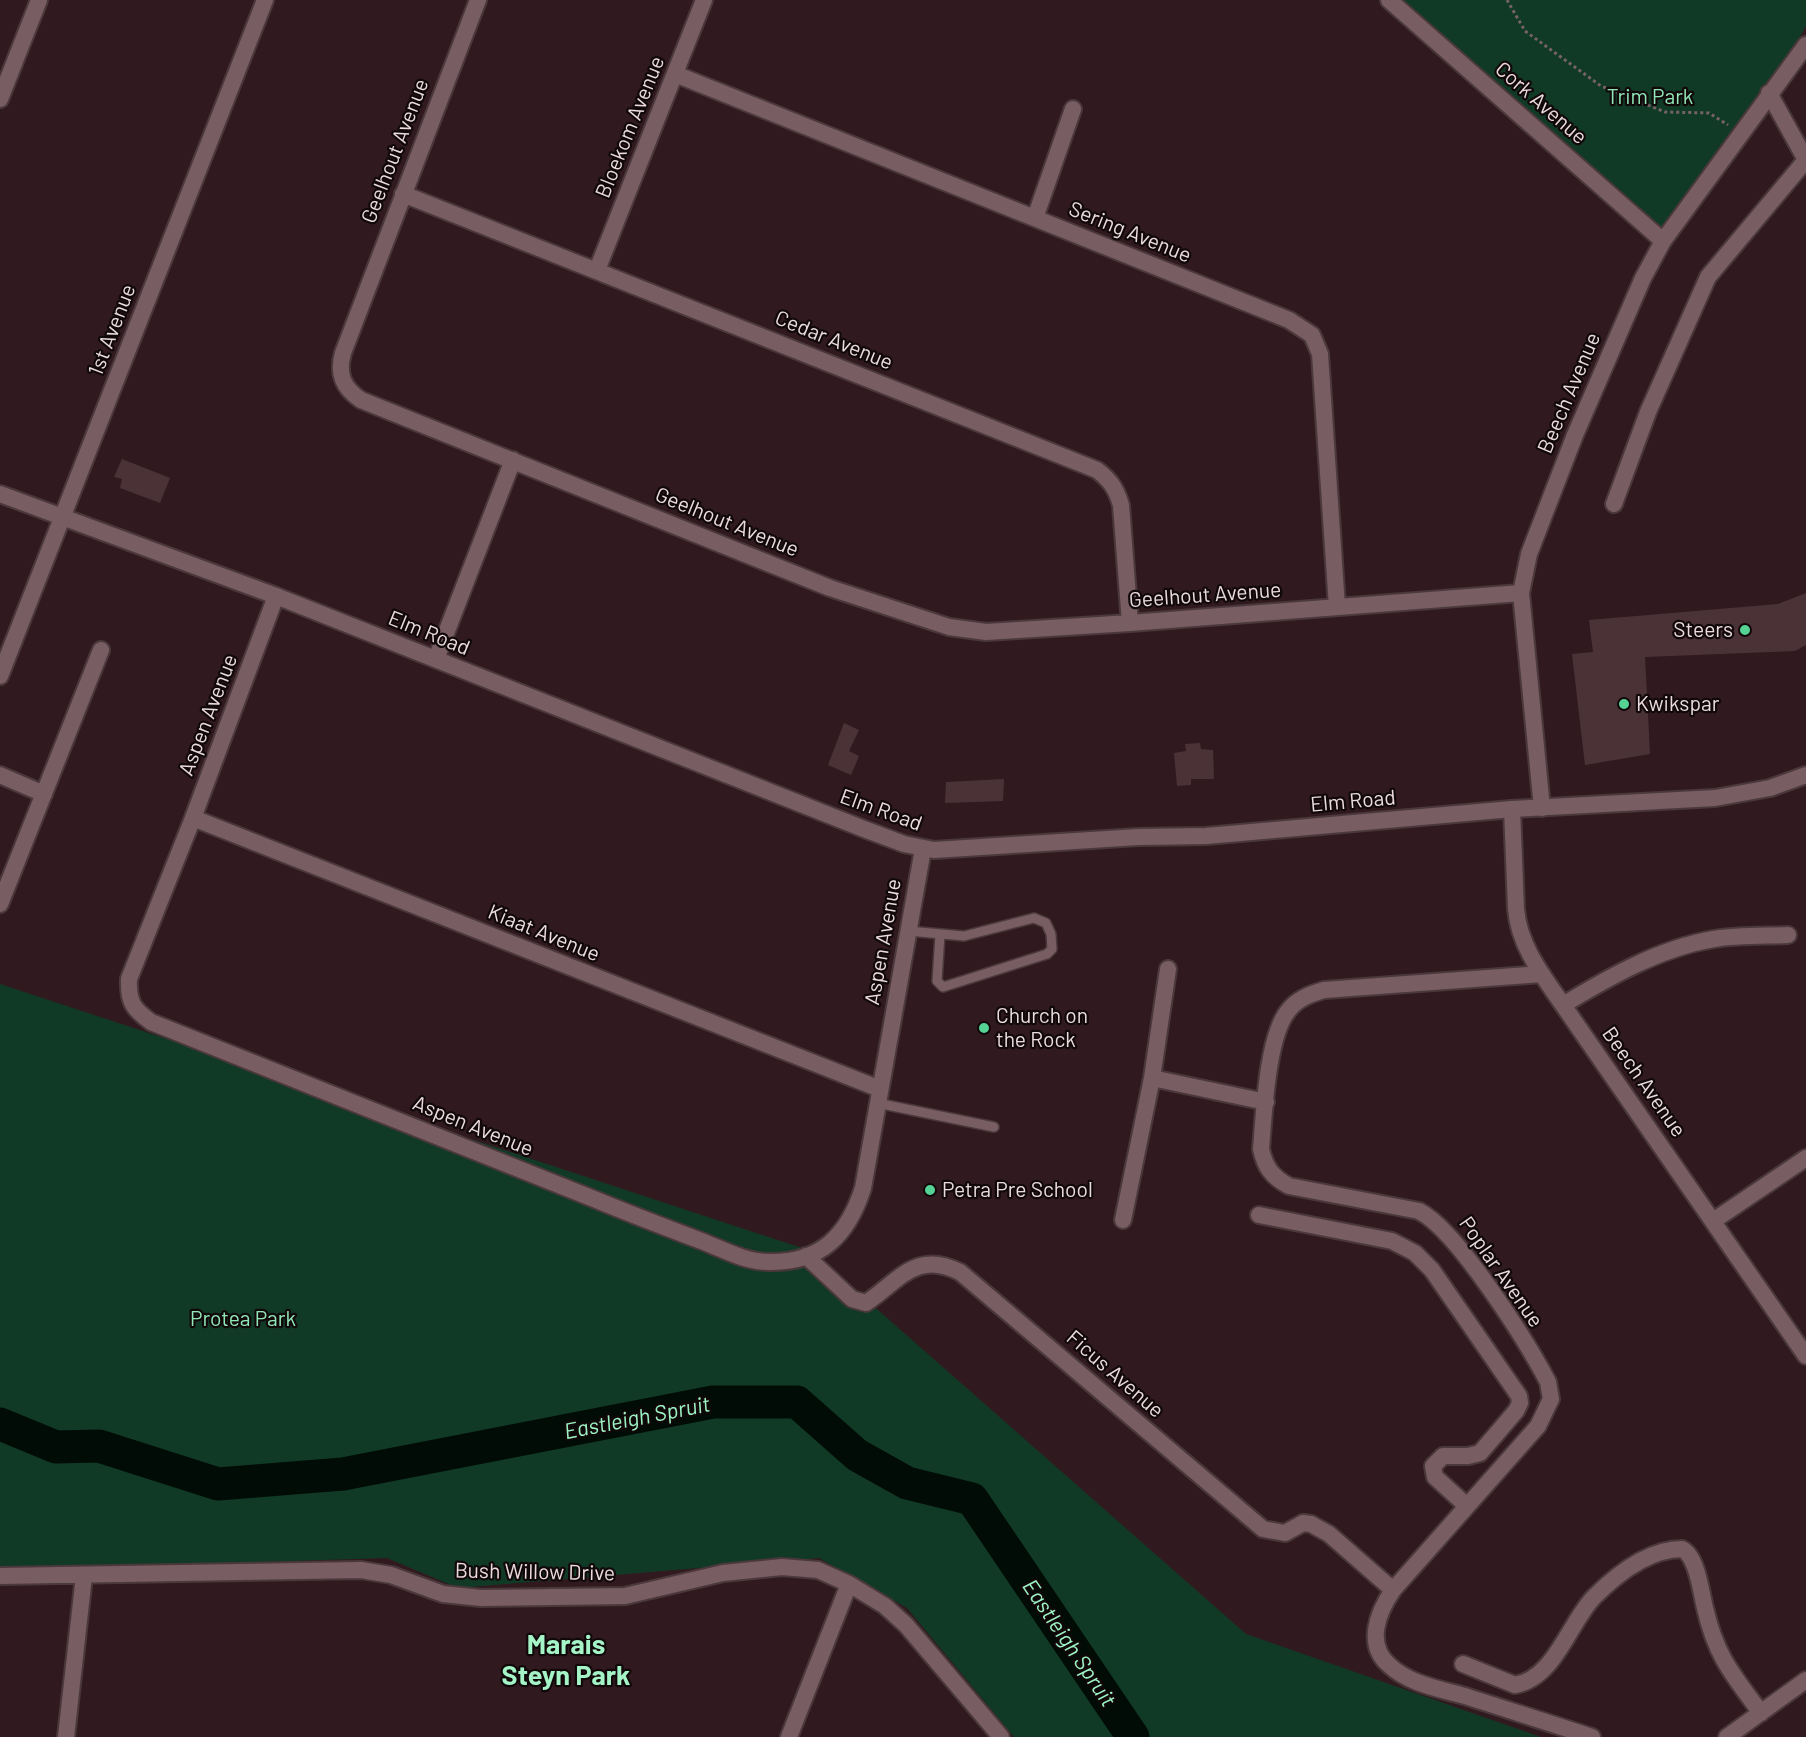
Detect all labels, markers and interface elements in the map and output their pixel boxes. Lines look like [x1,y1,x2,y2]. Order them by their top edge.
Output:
street label: Bloekom Avenue [590,53,670,201]
street label: Cork Avenue [1490,56,1592,150]
street label: Geelhout Avenue [356,75,434,227]
park label: Trim Park [1607,84,1693,110]
street label: Sering Avenue [1065,196,1195,268]
street label: 1st Avenue [83,281,141,379]
street label: Cedar Avenue [771,305,897,375]
street label: Beech Avenue [1532,329,1606,457]
street label: Geelhout Avenue [652,482,802,562]
street label: Geelhout Avenue [1128,577,1282,613]
street label: Elm Road [385,605,473,661]
place label: Steers [1673,617,1733,643]
marker: Steers [1738,623,1752,637]
street label: Aspen Avenue [173,651,243,779]
place label: Kwikspar [1636,691,1719,717]
marker: Kwikspar [1617,697,1631,711]
street label: Elm Road [837,784,925,836]
street label: Elm Road [1309,785,1397,817]
street label: Aspen Avenue [860,877,906,1007]
street label: Kiaat Avenue [485,899,603,967]
place label: Church on the Rock [996,1003,1088,1053]
marker: Church on the Rock [977,1021,991,1035]
street label: Beech Avenue [1597,1022,1691,1142]
street label: Aspen Avenue [409,1090,537,1162]
place label: Petra Pre School [942,1177,1093,1203]
marker: Petra Pre School [923,1183,937,1197]
street label: Poplar Avenue [1454,1212,1548,1332]
park label: Protea Park [190,1306,296,1332]
street label: Ficus Avenue [1061,1325,1169,1423]
water label: Eastleigh Spruit [562,1391,712,1445]
street label: Bush Willow Drive [455,1558,615,1586]
water label: Eastleigh Spruit [1017,1574,1121,1712]
district label: Marais Steyn Park [502,1629,630,1692]

